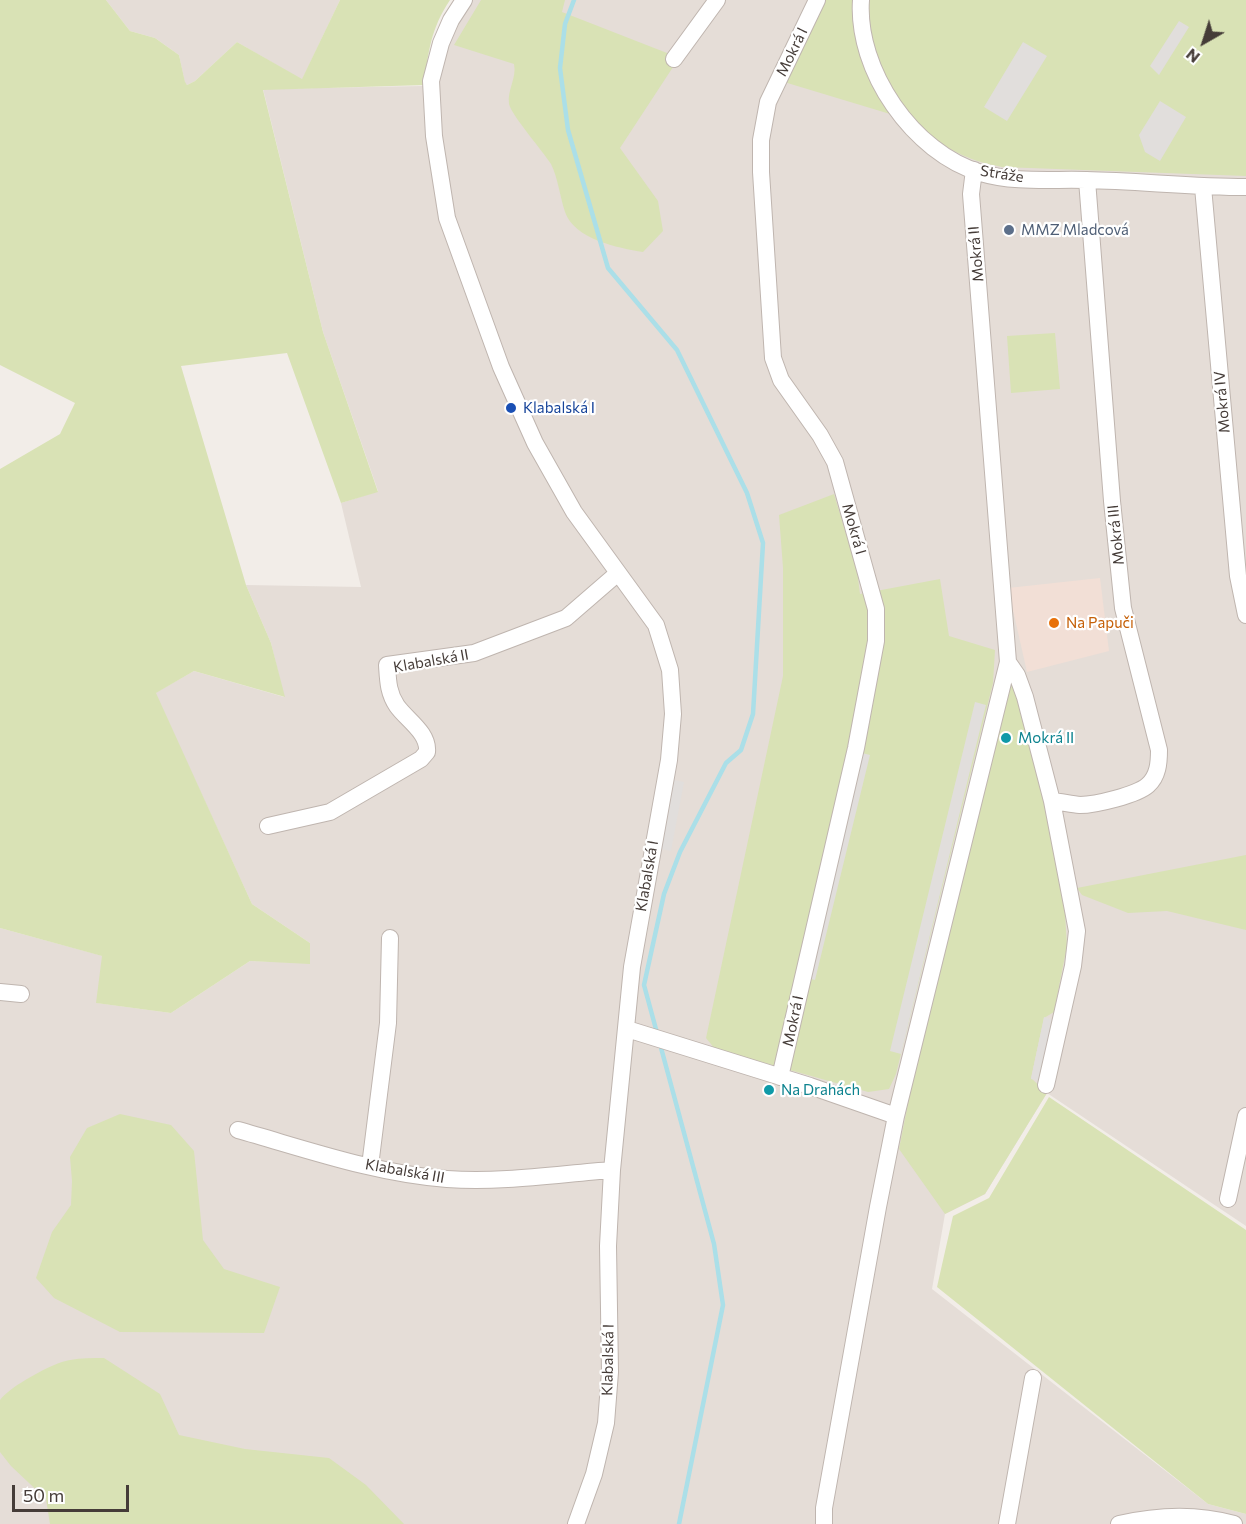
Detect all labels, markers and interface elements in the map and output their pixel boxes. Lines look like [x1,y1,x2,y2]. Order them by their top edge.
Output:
north arrow [1174,12,1234,72]
street label: Mokrá I [772,25,812,79]
text: N [1182,45,1203,68]
street label: Stráže [979,162,1025,186]
place label: MMZ Mladcová [1021,221,1129,239]
marker: MMZ Mladcová [1002,223,1016,237]
street label: Mokrá II [965,225,987,283]
street label: Mokrá IV [1210,370,1234,434]
place label: Klabalská I [523,399,595,417]
marker: Klabalská I [504,401,518,415]
street label: Mokrá I [838,501,870,557]
street label: Mokrá III [1104,504,1128,566]
place label: Na Papuči [1066,614,1134,632]
marker: Na Papuči [1047,616,1061,630]
street label: Klabalská II [392,646,470,676]
place label: Mokrá II [1018,729,1074,747]
marker: Mokrá II [999,731,1013,745]
street label: Klabalská I [632,839,662,913]
street label: Mokrá I [779,994,807,1048]
place label: Na Drahách [781,1081,860,1099]
marker: Na Drahách [762,1083,776,1097]
street label: Klabalská III [364,1155,446,1187]
street label: Klabalská I [598,1324,618,1396]
scale bar [15,1473,132,1511]
text: 50 m [23,1484,64,1506]

